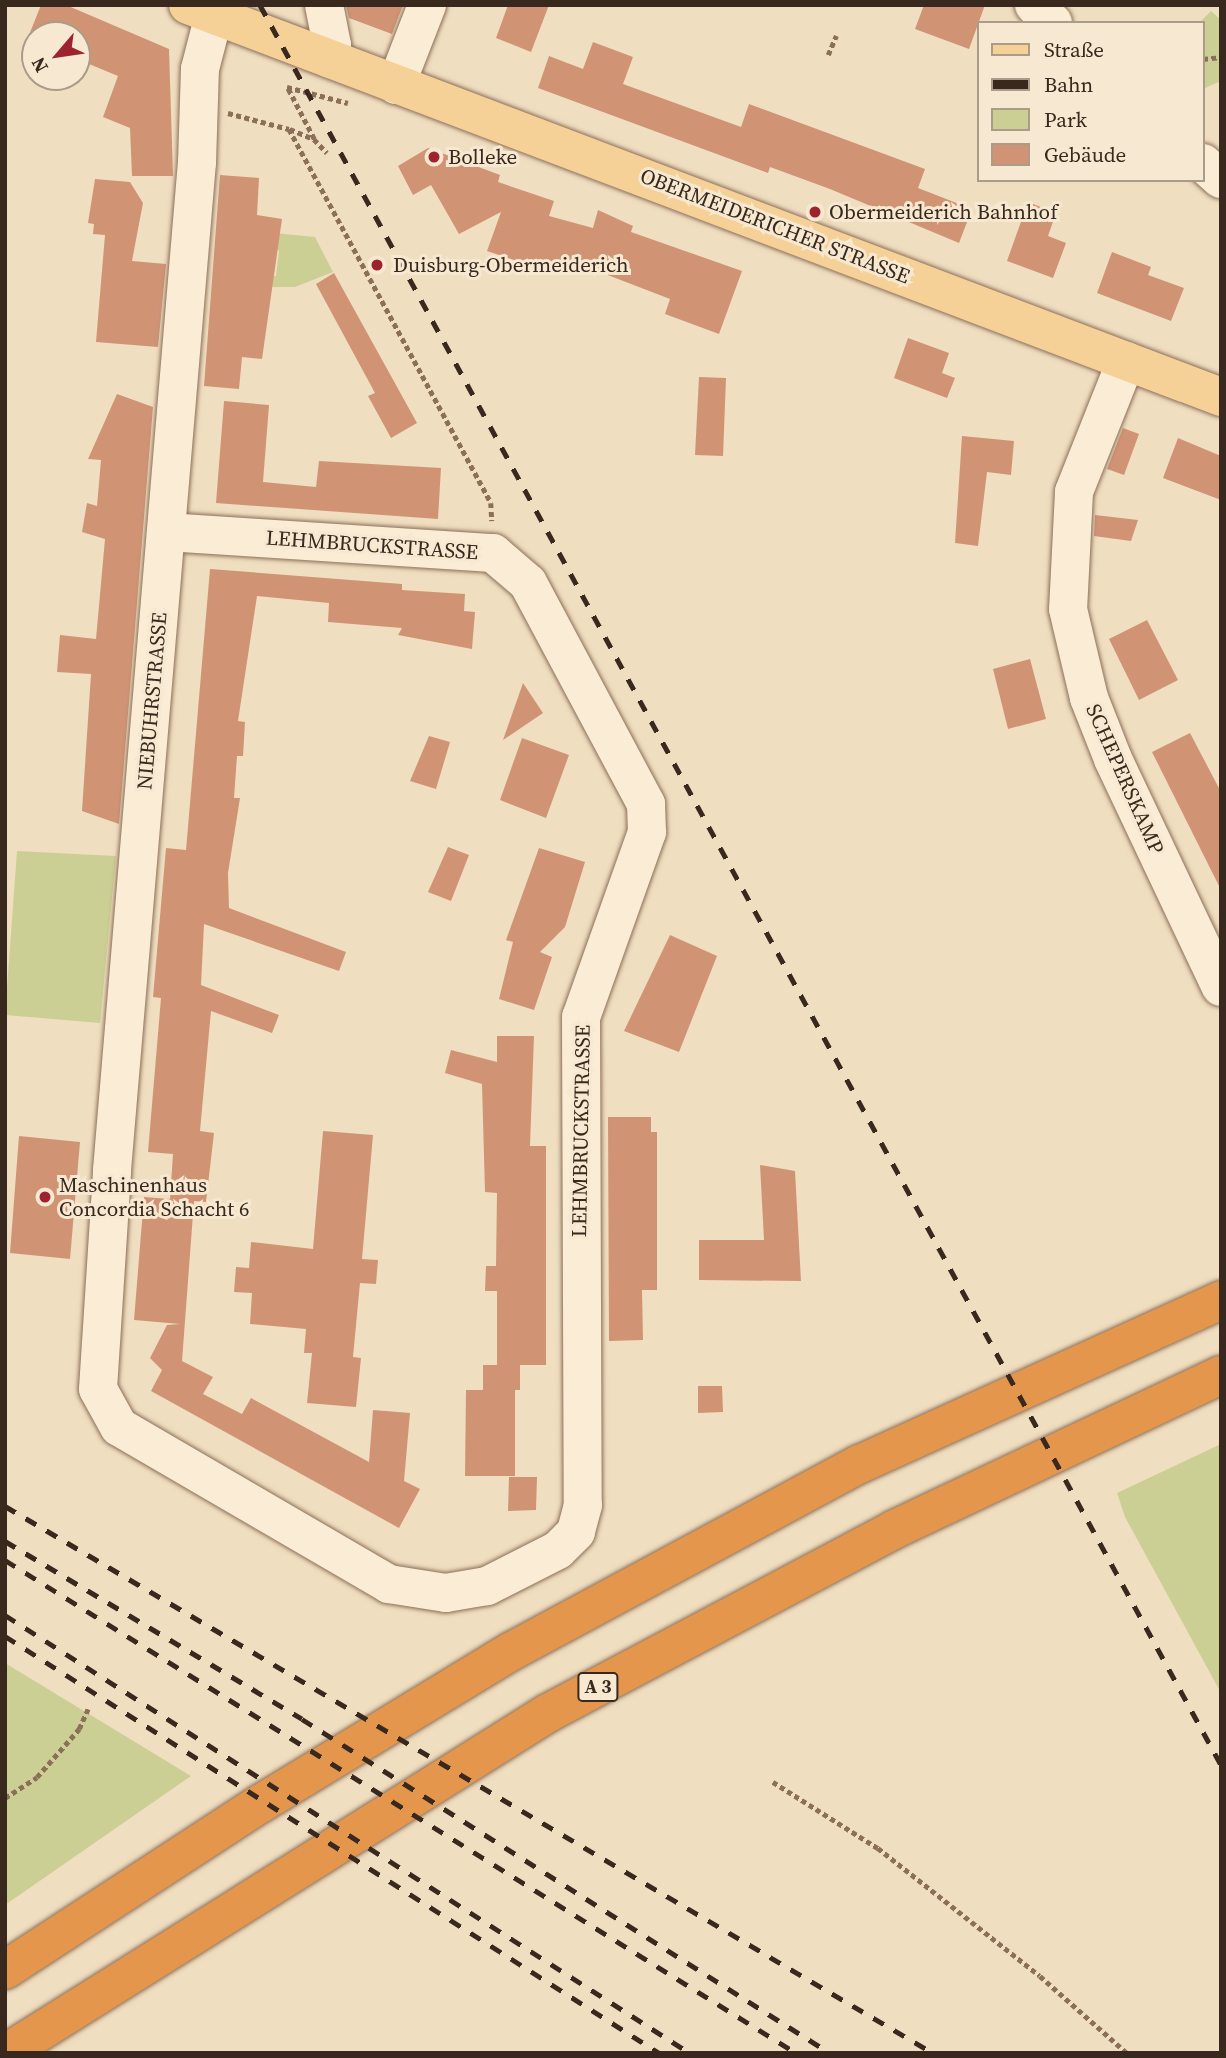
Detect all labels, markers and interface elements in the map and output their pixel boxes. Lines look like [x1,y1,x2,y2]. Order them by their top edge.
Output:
north arrow [21,21,91,91]
legend [978,21,1205,182]
text: Straße [1044,35,1104,64]
text: N [25,53,54,78]
text: Bahn [1044,70,1093,99]
text: Park [1044,105,1087,134]
text: Gebäude [1044,140,1126,169]
place label: Bolleke [448,144,517,170]
marker: Bolleke [426,149,442,165]
street label: OBERMEIDERICHER STRASSE [637,163,913,289]
place label: Obermeiderich Bahnhof [829,199,1058,225]
marker: Obermeiderich Bahnhof [807,204,823,220]
place label: Duisburg-Obermeiderich [393,252,629,278]
marker: Duisburg-Obermeiderich [367,255,387,275]
street label: LEHMBRUCKSTRASSE [265,525,479,565]
street label: NIEBUHRSTRASSE [132,611,172,791]
street label: SCHEPERSKAMP [1081,700,1169,858]
street label: LEHMBRUCKSTRASSE [567,1024,595,1238]
place label: Maschinenhaus Concordia Schacht 6 [59,1172,250,1222]
marker: Maschinenhaus Concordia Schacht 6 [37,1189,53,1205]
road number: A 3 [577,1672,619,1702]

